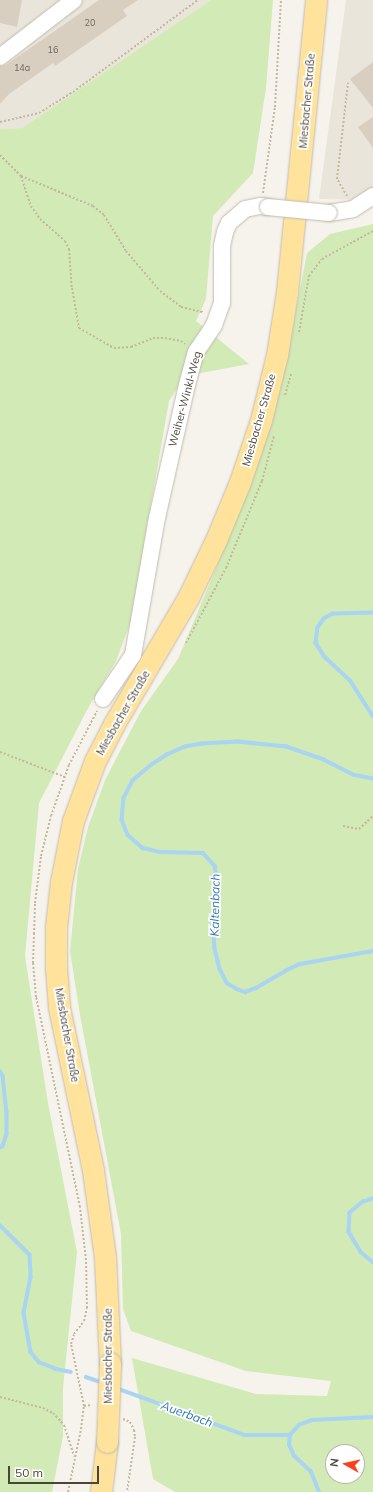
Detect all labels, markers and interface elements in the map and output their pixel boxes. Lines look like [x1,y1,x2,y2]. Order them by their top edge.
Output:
house number: 20 [85,18,95,28]
house number: 16 [48,45,58,55]
street label: Miesbacher Straße [296,53,318,149]
house number: 14a [14,63,30,73]
street label: Weiher-Winkl-Weg [166,350,204,448]
street label: Miesbacher Straße [239,372,279,468]
street label: Miesbacher Straße [93,668,153,758]
water label: Kaltenbach [207,874,223,936]
street label: Miesbacher Straße [52,987,82,1083]
street label: Miesbacher Straße [101,1308,115,1404]
water label: Auerbach [159,1398,215,1430]
north arrow [325,1444,365,1484]
text: N [327,1457,342,1468]
scale bar [10,1458,101,1484]
text: 50 m [15,1465,43,1480]

